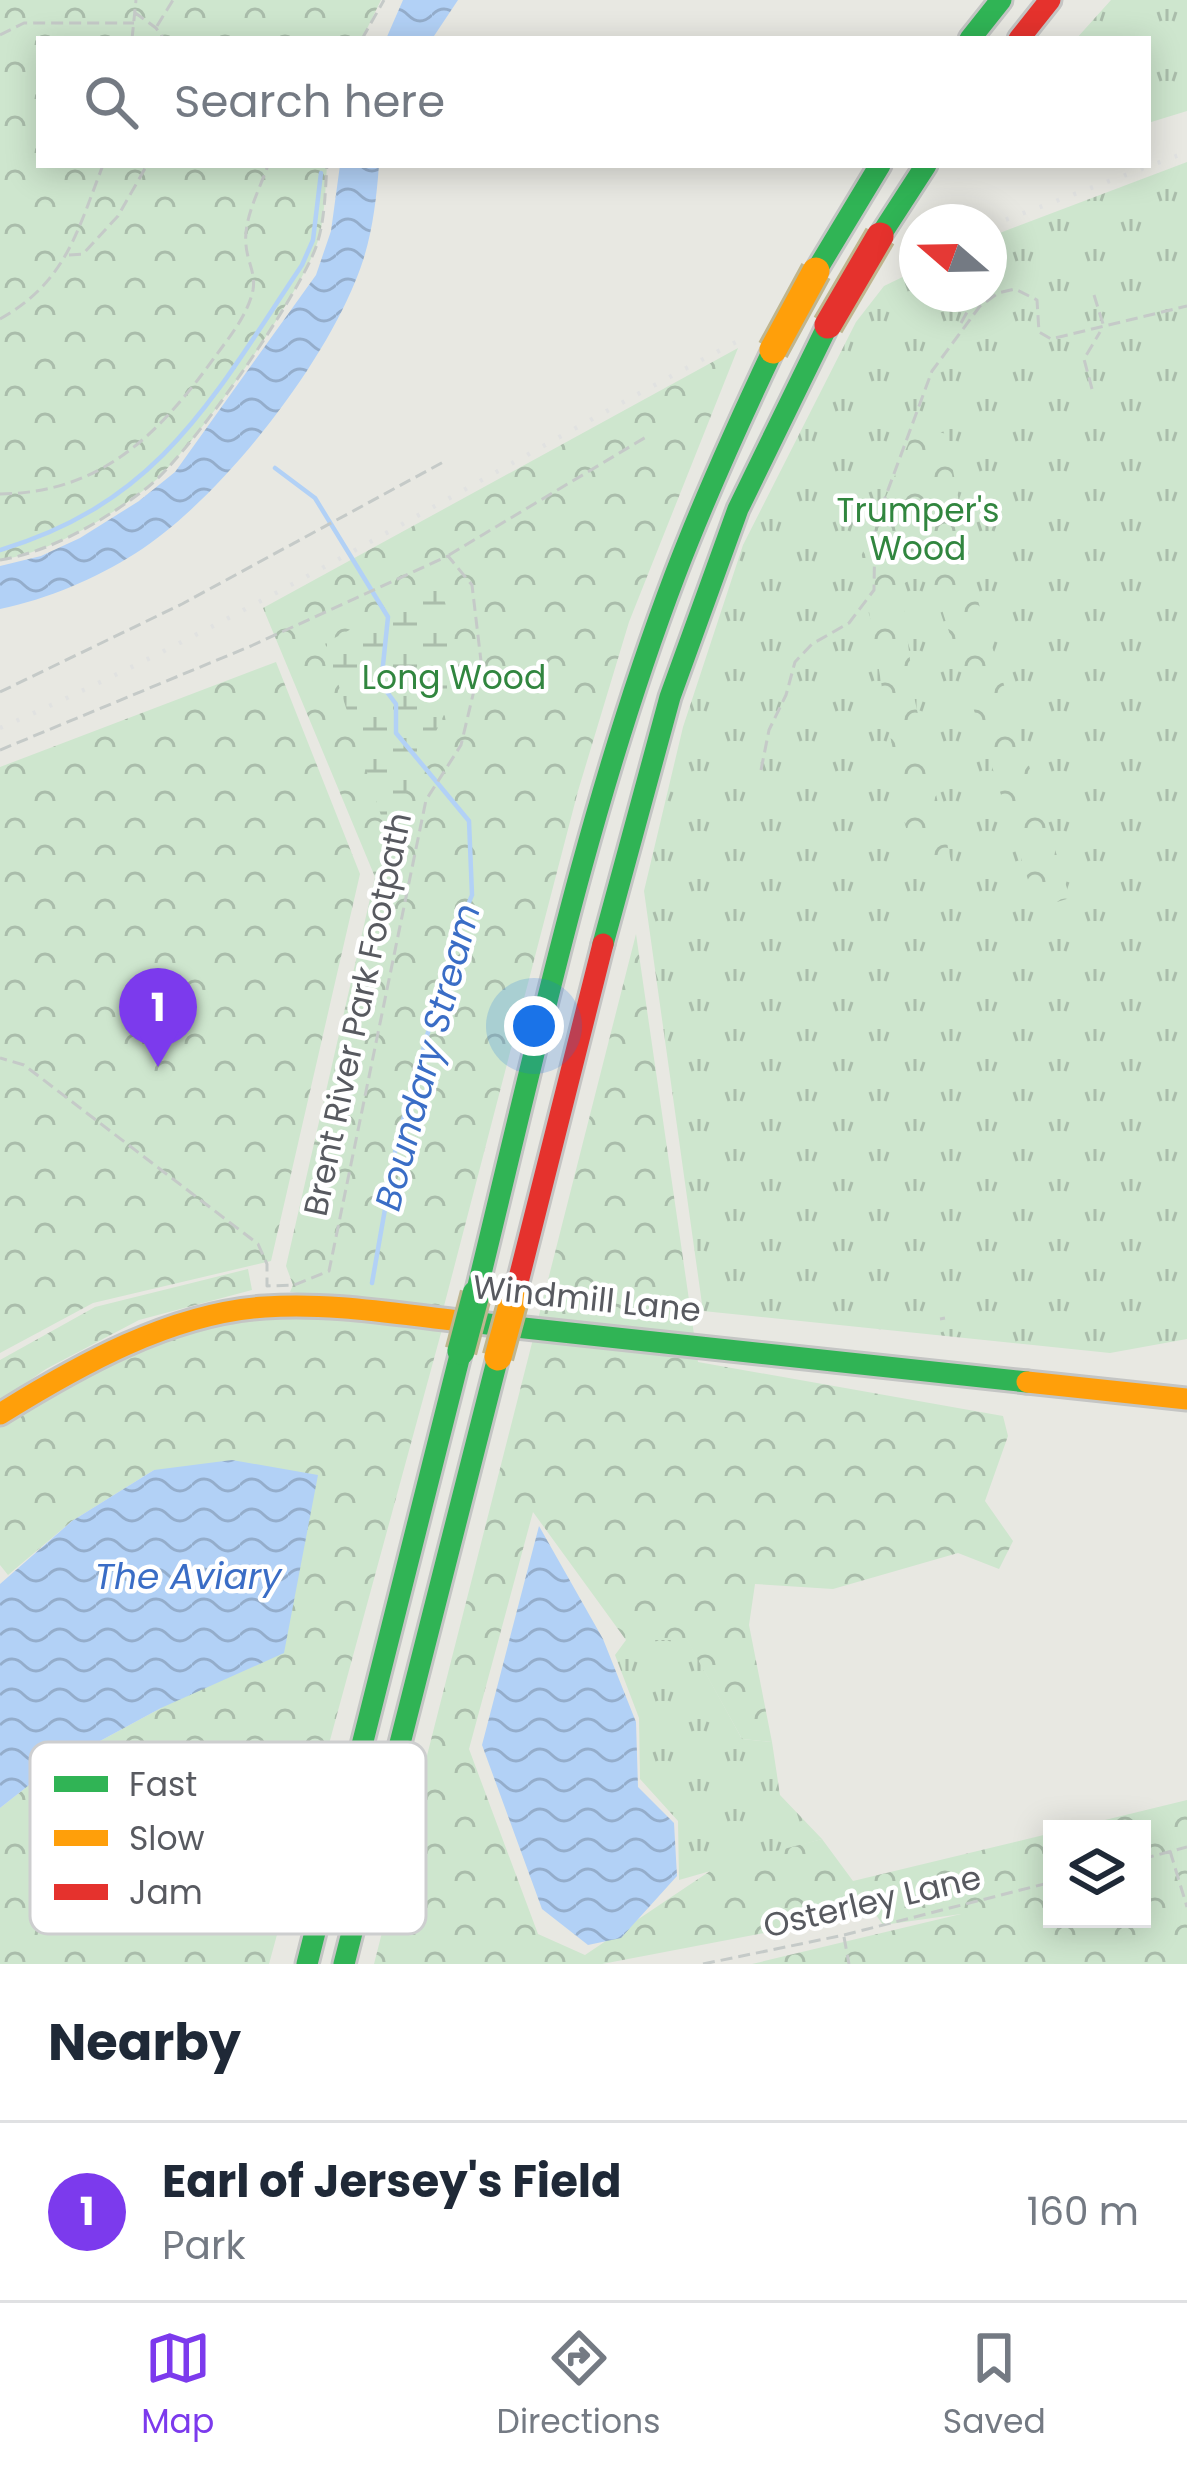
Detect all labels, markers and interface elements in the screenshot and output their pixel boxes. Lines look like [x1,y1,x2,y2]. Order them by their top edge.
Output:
search box [36,36,1151,168]
icon: search [78,69,144,135]
text: Search here [174,70,445,133]
north arrow [899,204,1007,312]
park label: Trumper's Wood [837,487,999,572]
park label: Long Wood [362,654,546,701]
street label: Brent River Park Footpath [292,808,423,1220]
water label: Boundary Stream [362,898,493,1216]
pin: 1 [119,968,197,1067]
your location [504,996,564,1056]
street label: Windmill Lane [471,1263,703,1334]
water label: The Aviary [95,1551,283,1602]
legend [30,1742,426,1934]
text: Fast [129,1761,197,1808]
text: Slow [129,1815,205,1862]
map controls [1043,1820,1151,1928]
button: layers [1043,1820,1151,1928]
street label: Osterley Lane [759,1854,986,1949]
text: Jam [129,1869,203,1916]
text: Nearby [48,2006,241,2078]
text: Earl of Jersey's Field [162,2150,622,2213]
text: 1 [80,2184,94,2239]
text: 160 m [1027,2184,1139,2239]
text: Park [162,2218,246,2273]
tab: Map [141,2325,214,2447]
tab: Directions [497,2325,660,2447]
tab: Saved [943,2325,1046,2447]

